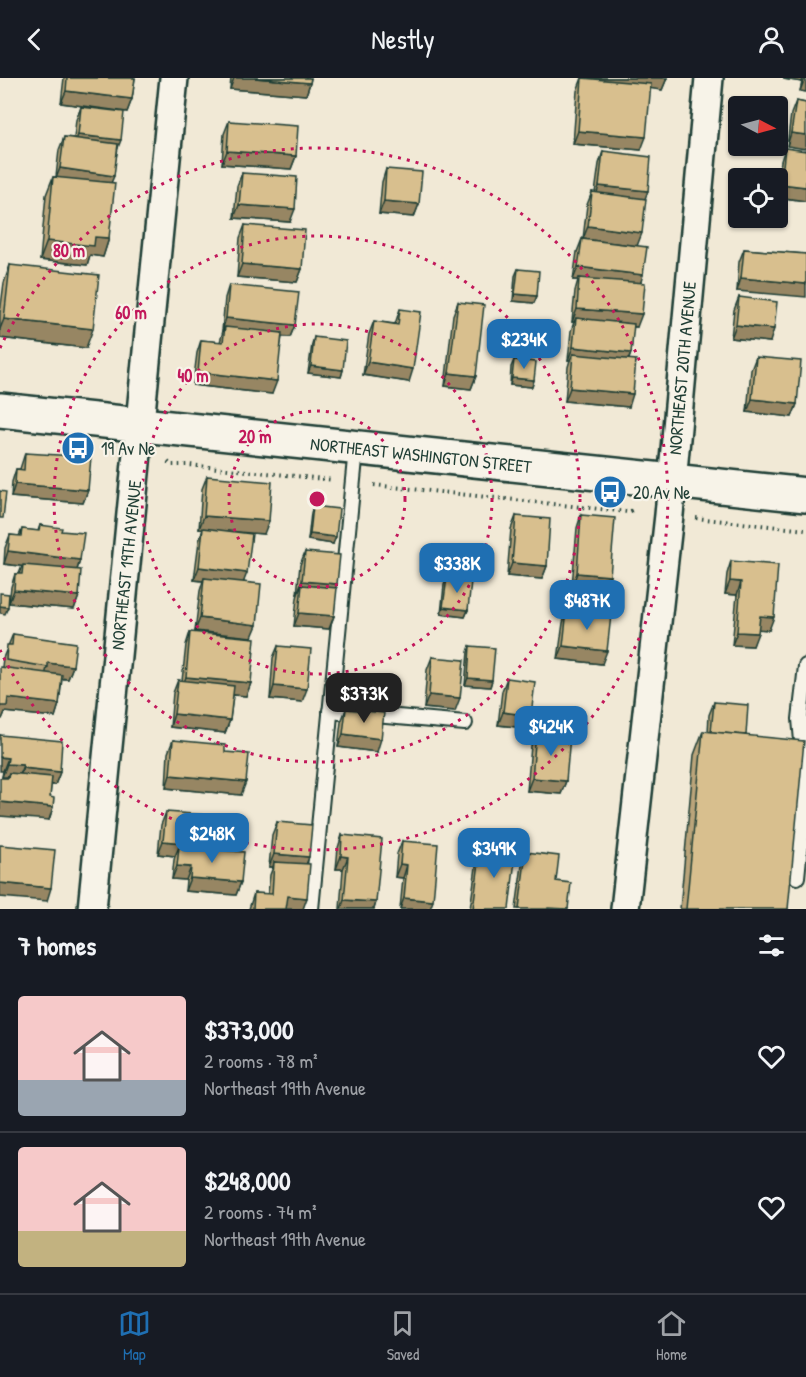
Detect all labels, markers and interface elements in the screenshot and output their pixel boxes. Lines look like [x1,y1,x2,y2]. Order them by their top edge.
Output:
text: Nestly [371,21,435,57]
icon: back [18,23,51,56]
icon: person [755,23,788,56]
north arrow [728,96,788,156]
map controls [728,96,788,228]
button: locate [728,168,788,228]
text: 80 m [53,238,85,263]
street label: NORTHEAST 20TH AVENUE [662,280,702,456]
text: 60 m [115,300,147,325]
pin: $234K [482,319,566,370]
text: $234K [501,325,547,352]
text: 40 m [177,363,209,388]
text: 20 m [239,424,271,449]
bus stop icon: 19 Av Ne [60,430,96,466]
street label: NORTHEAST WASHINGTON STREET [309,431,534,479]
place label: 19 Av Ne [101,436,155,461]
bus stop icon: 20 Av Ne [592,474,628,510]
street label: NORTHEAST 19TH AVENUE [105,479,147,651]
place label: 20 Av Ne [633,480,691,505]
centre of rings [307,489,327,509]
pin: $338K [415,543,499,594]
text: $338K [433,549,481,576]
pin: $487K [545,580,629,631]
text: $487K [564,586,610,613]
pin: $373K [322,673,406,724]
text: $373K [340,679,388,706]
pin: $424K [509,706,593,757]
text: $424K [529,712,573,739]
pin: $248K [170,813,254,864]
text: $248K [189,819,235,846]
pin: $349K [452,828,536,879]
text: $349K [472,834,516,861]
text: 7 homes [18,928,96,963]
icon: filters [755,929,788,962]
text: $373,000 [204,1012,294,1047]
icon: home [66,1020,138,1092]
icon: heart [755,1040,788,1073]
text: 2 rooms · 78 m² [204,1047,318,1074]
text: Northeast 19th Avenue [204,1074,366,1101]
text: $248,000 [204,1163,291,1198]
icon: home [66,1171,138,1243]
icon: heart [755,1191,788,1224]
text: 2 rooms · 74 m² [204,1198,316,1225]
text: Northeast 19th Avenue [204,1225,366,1252]
tab: Map [118,1307,151,1365]
tab: Saved [386,1307,419,1365]
tab: Home [655,1307,688,1365]

